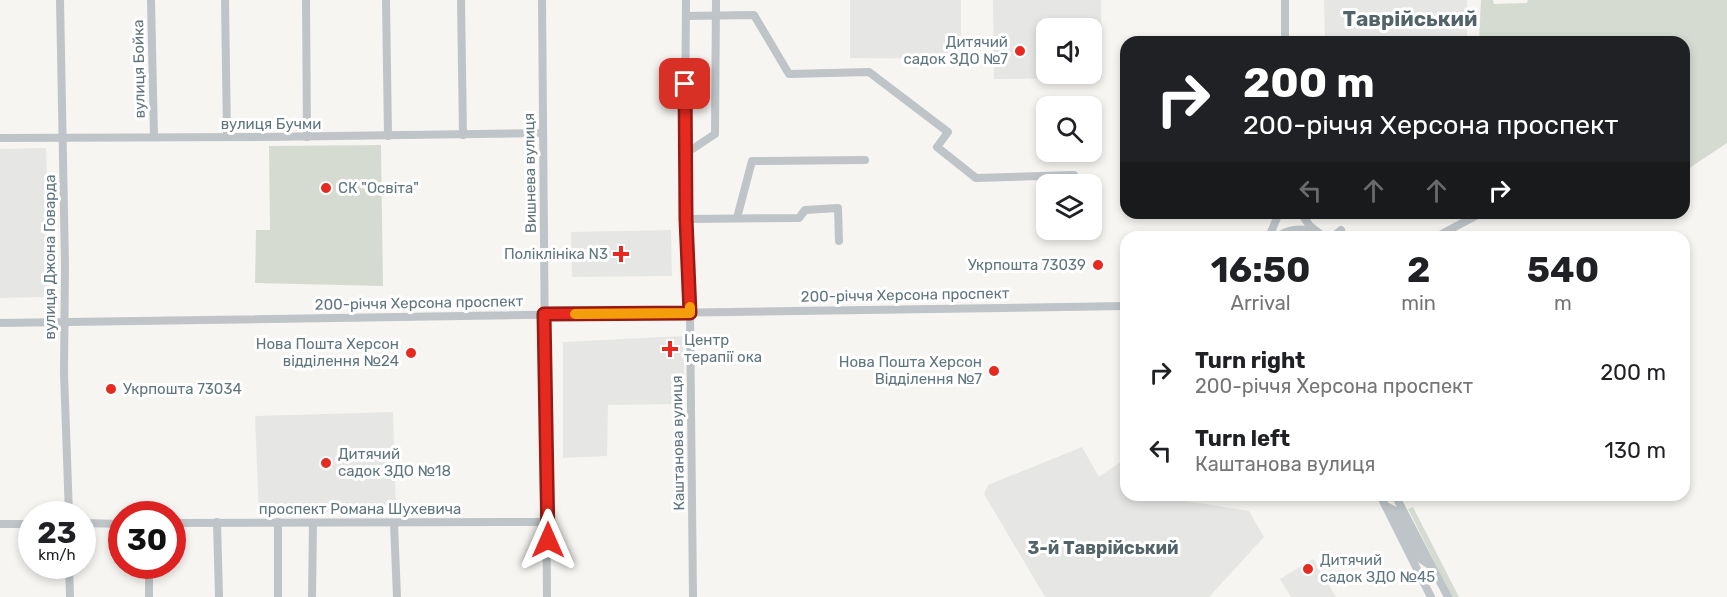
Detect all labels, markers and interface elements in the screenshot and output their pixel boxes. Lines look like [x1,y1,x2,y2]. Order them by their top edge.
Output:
district label: Таврійський [1343,6,1477,31]
map controls [1036,18,1102,240]
button: sound [1036,18,1102,84]
street label: вулиця Бойка [129,19,149,119]
place label: Дитячий садок ЗДО №7 [904,33,1008,68]
marker: Дитячий садок ЗДО №7 [1013,44,1027,58]
pin [659,58,710,109]
text: 200 m [1243,58,1375,108]
icon: right [1144,60,1222,138]
icon: arrive [668,67,701,100]
button: search [1036,96,1102,162]
text: 200-річчя Херсона проспект [1243,109,1618,141]
street label: Вишнева вулиця [520,113,540,233]
street label: вулиця Бучми [221,115,321,133]
button: layers [1036,174,1102,240]
icon: left [1294,174,1327,207]
icon: ahead [1357,174,1390,207]
icon: ahead [1420,174,1453,207]
icon: right [1483,174,1516,207]
street label: вулиця Джона Говарда [41,175,59,339]
place label: СК "Освіта" [338,179,419,197]
marker: СК "Освіта" [319,181,333,195]
place label: Поліклініка N3 [504,245,608,263]
marker: Поліклініка N3 [612,245,630,263]
text: 16:50 [1211,248,1310,291]
text: 2 [1407,248,1430,291]
text: 540 [1527,248,1599,291]
place label: Укрпошта 73039 [968,256,1086,274]
marker: Укрпошта 73039 [1091,258,1105,272]
street label: 200-річчя Херсона проспект [801,284,1010,306]
text: Arrival [1231,291,1291,315]
text: min [1401,291,1436,315]
text: m [1554,291,1572,315]
street label: 200-річчя Херсона проспект [315,292,524,314]
place label: Центр терапії ока [684,331,762,366]
place label: Нова Пошта Херсон відділення №24 [256,335,399,370]
marker: Центр терапії ока [661,340,679,358]
marker: Нова Пошта Херсон відділення №24 [404,346,418,360]
text: Turn right [1195,347,1305,374]
place label: Нова Пошта Херсон Відділення №7 [839,353,982,388]
icon: right [1144,356,1177,389]
text: 200 m [1600,359,1666,386]
marker: Нова Пошта Херсон Відділення №7 [987,364,1001,378]
text: 200-річчя Херсона проспект [1195,374,1473,398]
street label: Каштанова вулиця [668,375,688,511]
place label: Укрпошта 73034 [123,380,242,398]
marker: Укрпошта 73034 [104,382,118,396]
text: Turn left [1195,425,1290,452]
icon: left [1144,434,1177,467]
text: 130 m [1604,437,1666,464]
place label: Дитячий садок ЗДО №18 [338,445,451,480]
text: Каштанова вулиця [1195,452,1375,476]
marker: Дитячий садок ЗДО №18 [319,456,333,470]
street label: проспект Романа Шухевича [259,500,461,518]
speed limit sign: 30 [108,501,186,579]
position arrow [516,508,580,572]
text: 23 [37,515,77,551]
district label: 3-й Таврійський [1027,537,1179,559]
text: km/h [38,546,76,564]
place label: Дитячий садок ЗДО №45 [1320,551,1435,586]
marker: Дитячий садок ЗДО №45 [1301,562,1315,576]

